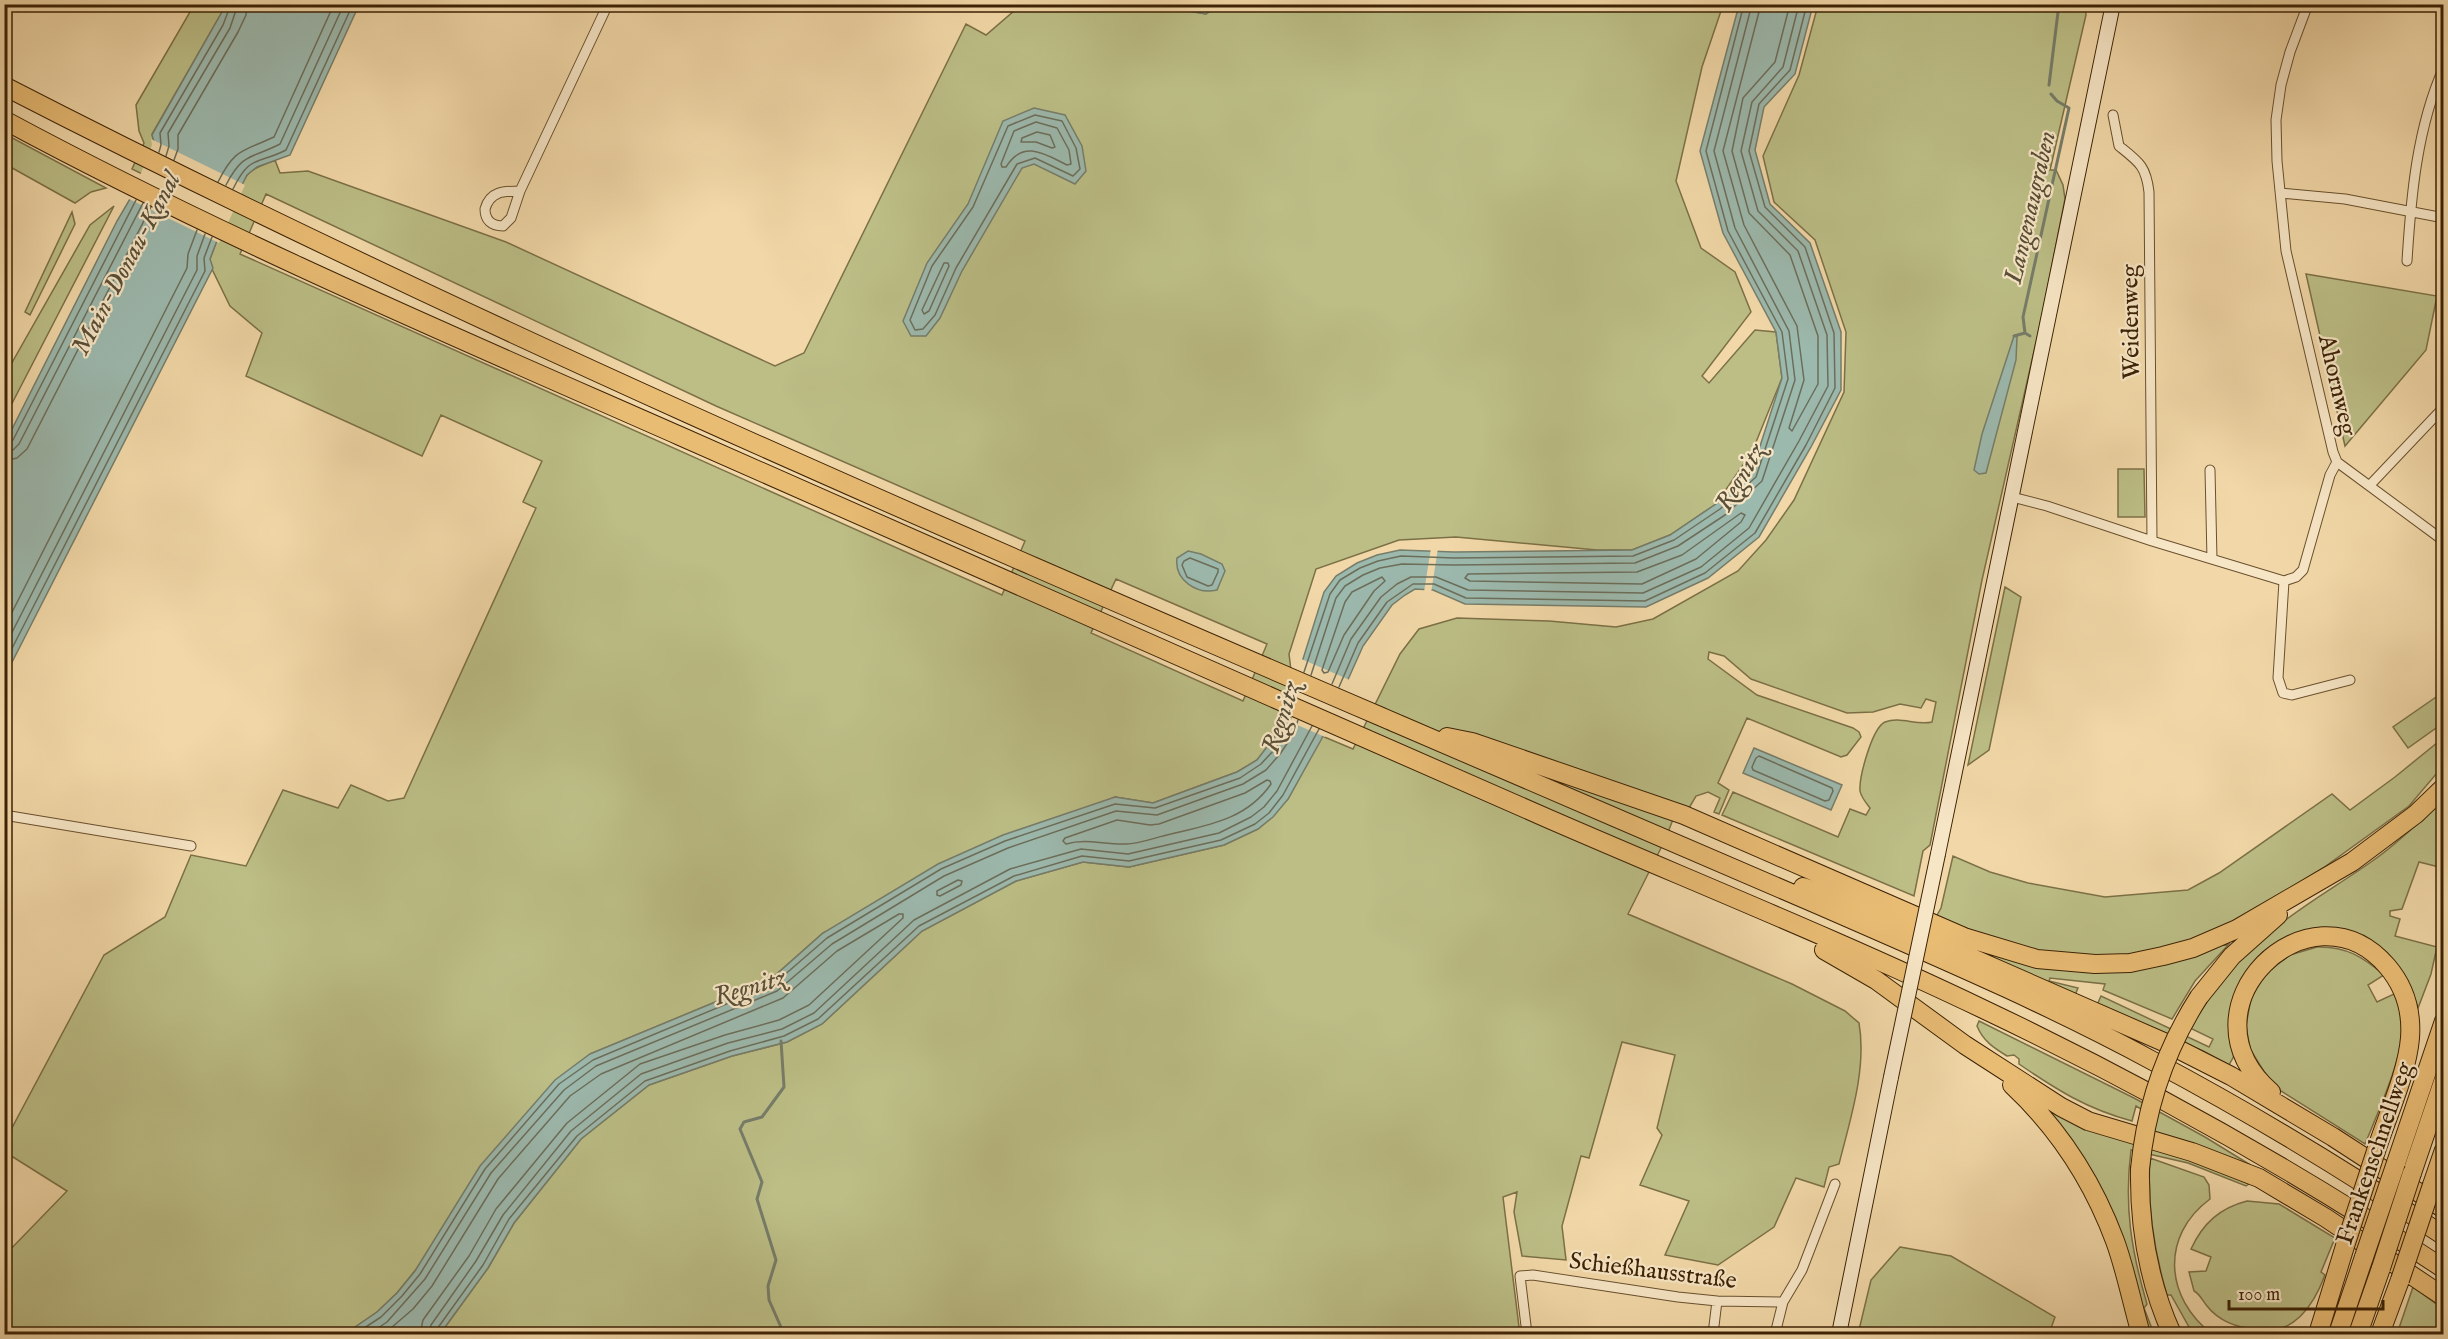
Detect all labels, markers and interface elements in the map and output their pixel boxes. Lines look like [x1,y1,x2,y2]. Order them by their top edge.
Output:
water label: Langenaugraben [1997,128,2065,288]
water label: Main-Donau-Kanal [64,165,189,361]
street label: Weidenweg [2115,263,2148,380]
street label: Ahornweg [2310,331,2363,440]
water label: Regnitz [1708,435,1775,518]
water label: Regnitz [1254,674,1310,758]
water label: Regnitz [710,960,793,1015]
street label: Frankenschnellweg [2330,1057,2421,1249]
street label: Schießhausstraße [1567,1246,1738,1297]
scale bar [2229,1273,2384,1311]
text: 100 m [2238,1284,2280,1307]

